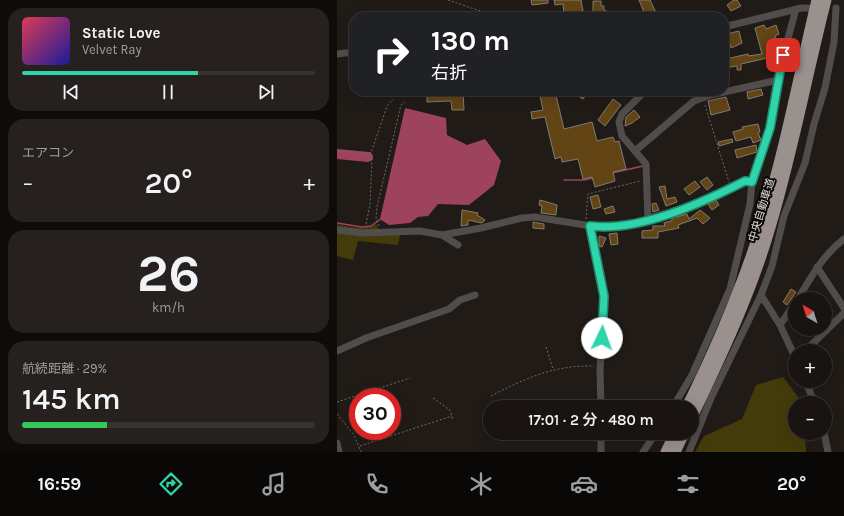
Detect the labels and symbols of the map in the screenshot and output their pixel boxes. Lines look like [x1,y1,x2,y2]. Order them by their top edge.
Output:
pin [766,38,800,72]
street label: 中央自動車道 [746,177,777,244]
north arrow [788,292,832,336]
position arrow [581,317,623,359]
speed limit sign: 30 [349,388,401,440]

